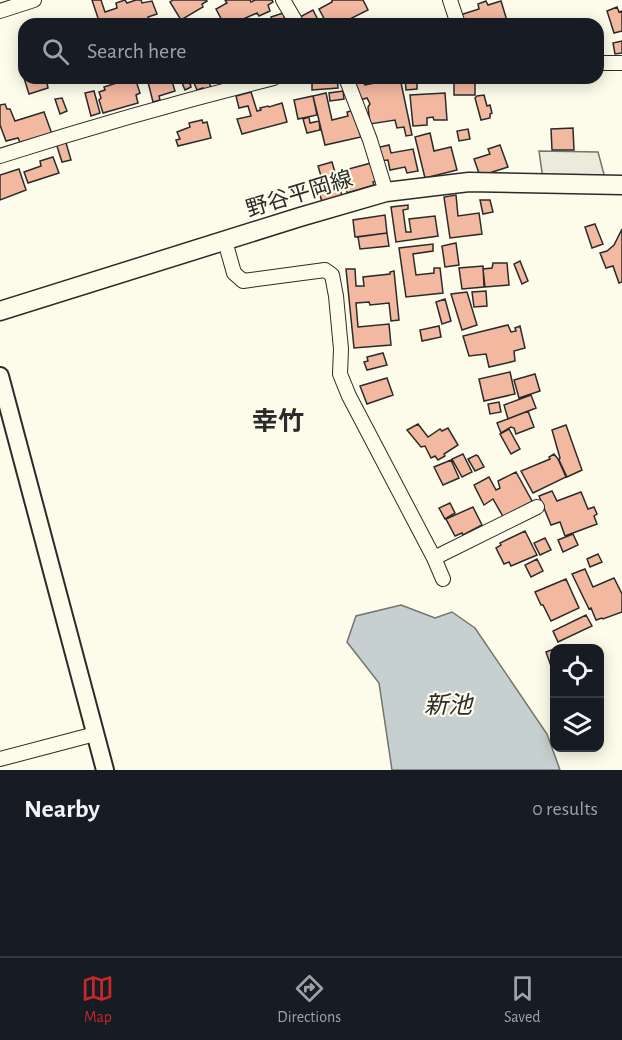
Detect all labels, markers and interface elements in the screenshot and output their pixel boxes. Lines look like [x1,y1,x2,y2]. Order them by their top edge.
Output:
search box [18,18,604,84]
icon: search [39,35,72,68]
text: Search here [87,40,186,62]
street label: 野谷平岡線 [243,166,355,221]
district label: 幸竹 [252,407,304,435]
map controls [550,644,604,752]
button: locate [550,644,604,698]
water label: 新池 [424,692,474,718]
button: layers [550,698,604,752]
text: Nearby [24,796,100,822]
text: 0 results [532,799,598,819]
tab: Map [81,972,114,1027]
tab: Directions [277,972,341,1027]
tab: Saved [504,972,541,1027]

